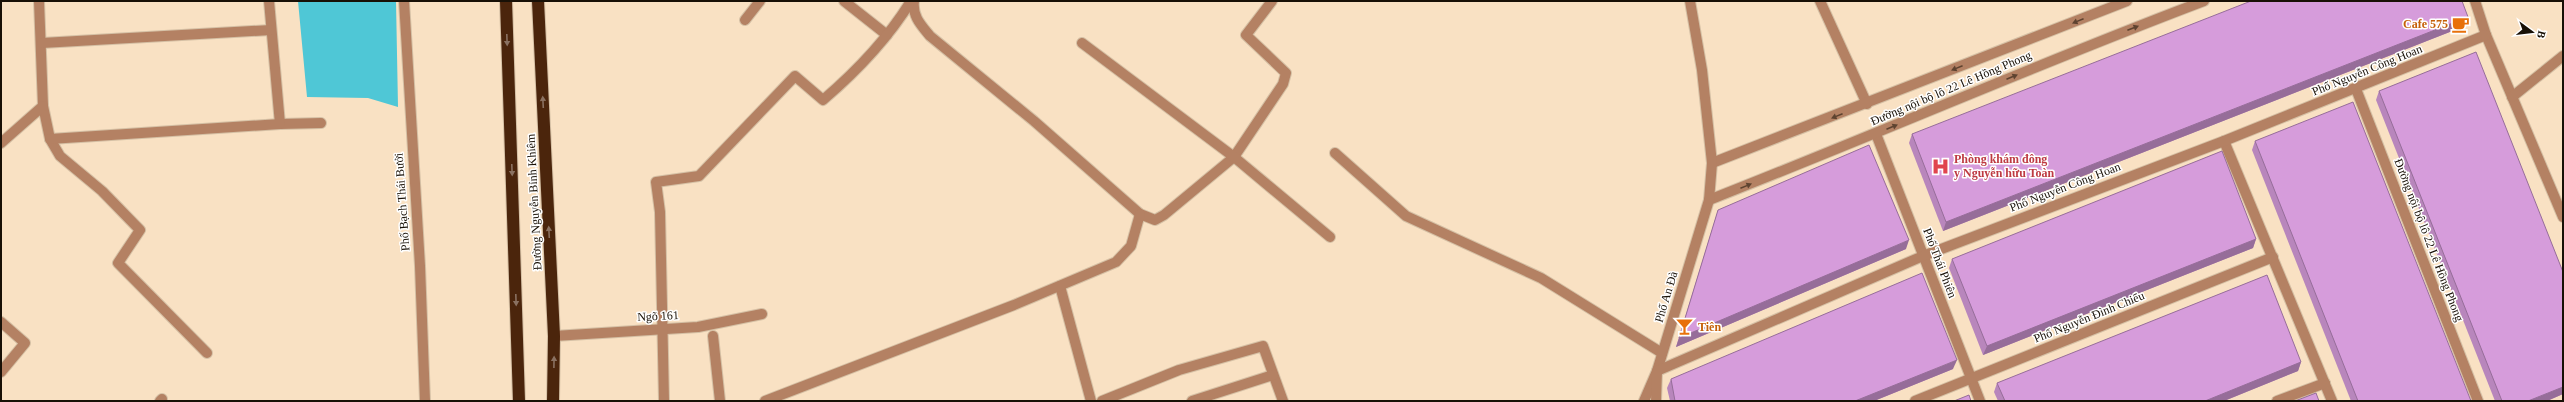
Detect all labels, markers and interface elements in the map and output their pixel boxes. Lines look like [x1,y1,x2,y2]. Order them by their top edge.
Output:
north arrow [2512,12,2552,52]
cafe icon: Cafe 575 [2451,14,2471,34]
place label: Cafe 575 [2403,17,2448,31]
one-way arrow [2072,18,2084,24]
one-way arrow [2127,24,2139,30]
text: B [2535,29,2548,40]
one-way arrow [504,34,510,47]
street label: Phố Nguyễn Công Hoan [2310,41,2424,99]
street label: Đường nội bộ lô 22 Lê Hồng Phong [1869,48,2033,128]
one-way arrow [1951,66,1963,72]
one-way arrow [2007,73,2019,79]
one-way arrow [540,95,546,108]
one-way arrow [1830,114,1842,120]
one-way arrow [1887,124,1898,130]
street label: Đường Nguyễn Bỉnh Khiêm [523,133,545,271]
street label: Phố Bạch Thái Bưởi [392,152,412,252]
place label: Phòng khám đông y Nguyễn hữu Toàn [1954,152,2055,180]
hospital icon: Phòng khám đông y Nguyễn hữu Toàn [1931,156,1951,176]
street label: Đường nội bộ lô 22 Lê Hồng Phong [2391,157,2467,323]
street label: Phố Nguyễn Công Hoan [2008,159,2122,215]
one-way arrow [508,164,515,176]
one-way arrow [1740,182,1752,188]
one-way arrow [546,226,553,238]
street label: Phố Thái Phiên [1920,226,1960,300]
street label: Phố An Đà [1652,269,1681,324]
street label: Phố Nguyễn Đình Chiểu [2032,288,2146,346]
one-way arrow [513,294,519,307]
street label: Ngõ 161 [637,308,679,324]
bar icon: Tiên [1675,317,1695,337]
place label: Tiên [1698,320,1721,334]
one-way arrow [550,356,557,368]

